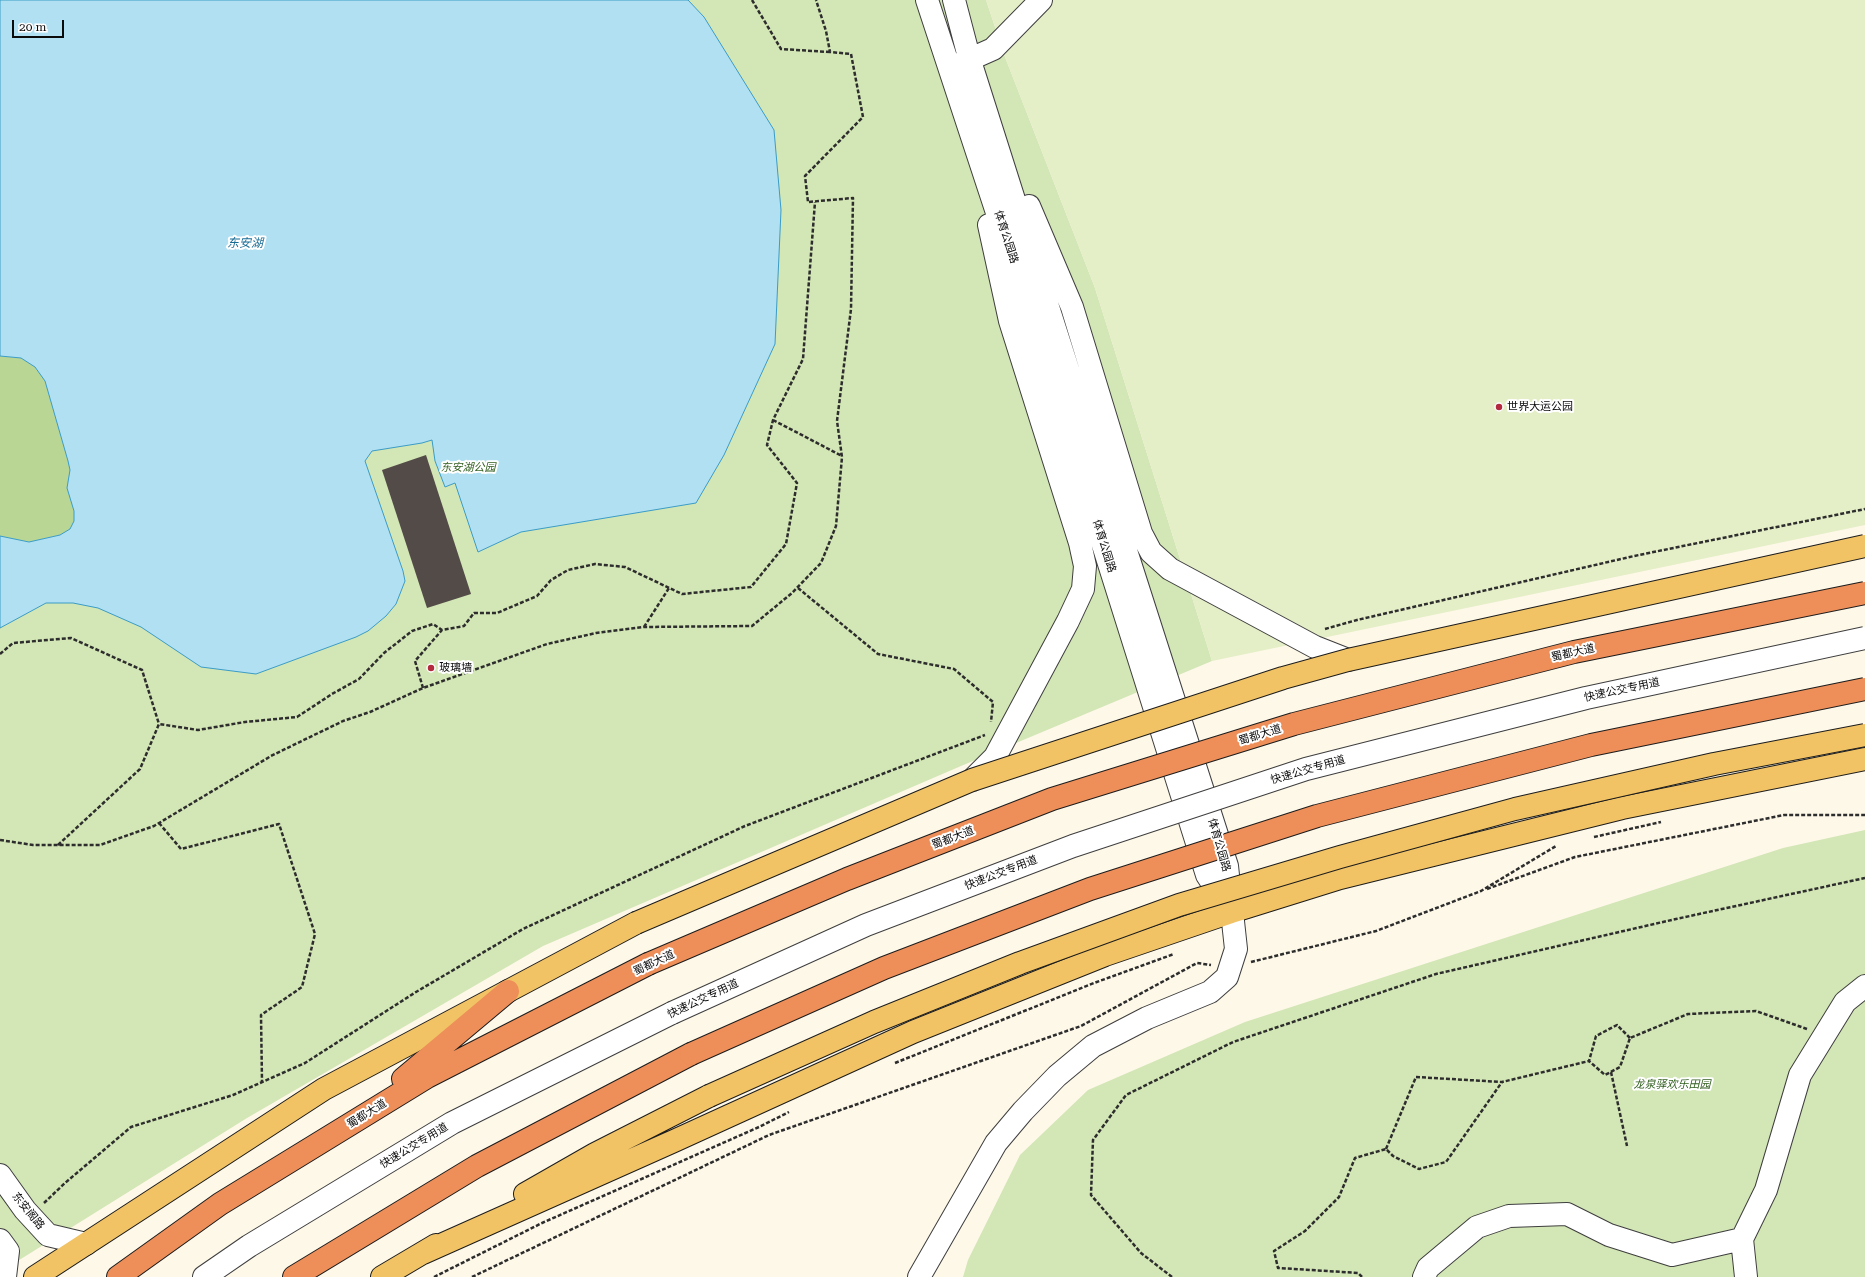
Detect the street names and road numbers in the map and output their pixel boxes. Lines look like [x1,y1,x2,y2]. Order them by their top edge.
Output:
street label: 体育公园路 [991,209,1021,265]
street label: 体育公园路 [1090,518,1118,574]
street label: 蜀都大道 [1550,642,1596,664]
street label: 快速公交专用道 [1583,676,1661,704]
street label: 蜀都大道 [1237,722,1283,748]
street label: 快速公交专用道 [1269,753,1347,787]
street label: 体育公园路 [1205,817,1233,873]
street label: 蜀都大道 [930,824,976,852]
street label: 快速公交专用道 [963,853,1039,893]
street label: 蜀都大道 [631,948,677,978]
street label: 快速公交专用道 [665,977,741,1021]
street label: 蜀都大道 [345,1097,389,1131]
street label: 快速公交专用道 [378,1121,450,1171]
street label: 东安阁路 [9,1190,47,1232]

